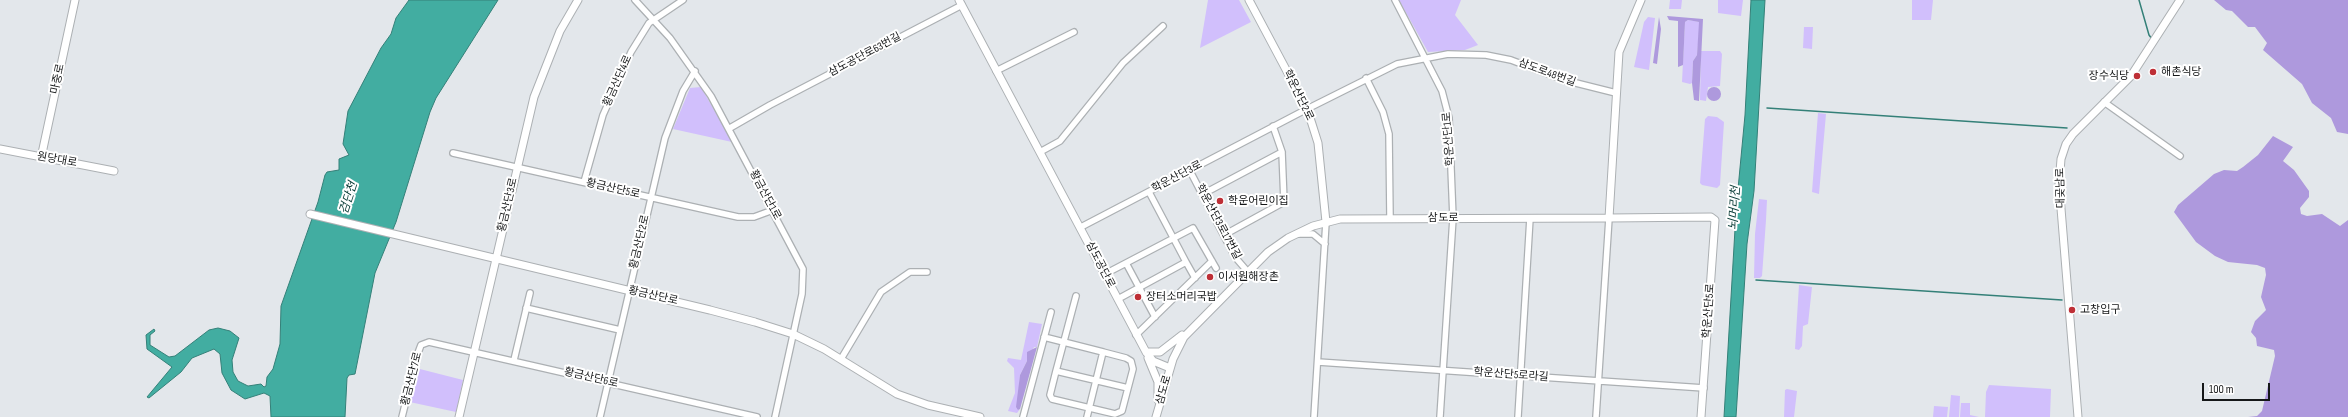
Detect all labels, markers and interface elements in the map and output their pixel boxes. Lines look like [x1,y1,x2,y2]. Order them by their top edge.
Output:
street label: 삼도공단로63번길 [826,30,904,80]
street label: 황금산단4로 [601,53,635,109]
street label: 삼도로48번길 [1517,57,1577,89]
street label: 마중로 [48,63,68,95]
place label: 해촌식당 [2161,65,2201,79]
street label: 학운산단2로 [1280,67,1316,123]
marker: 해촌식당 [2148,67,2158,77]
place label: 장수식당 [2089,69,2129,83]
marker: 장수식당 [2132,71,2142,81]
street label: 학운산단1로 [1441,111,1457,167]
street label: 원당대로 [36,150,78,170]
street label: 학운산단3로 [1150,158,1204,196]
street label: 황금산단1로 [746,168,784,222]
street label: 대곶남로 [2054,168,2068,208]
street label: 황금산단5로 [585,176,641,202]
street label: 황금산단3로 [495,177,521,233]
water label: 검단천 [337,180,361,216]
street label: 학운산단3로17번길 [1193,182,1243,262]
water label: 뇌머리천 [1726,185,1744,231]
place label: 학운어린이집 [1228,194,1289,208]
marker: 학운어린이집 [1215,196,1225,206]
street label: 삼도로 [1428,211,1458,225]
street label: 황금산단2로 [627,214,653,270]
street label: 삼도공단로 [1083,239,1117,291]
place label: 이서원해장촌 [1218,270,1279,284]
marker: 이서원해장촌 [1205,272,1215,282]
street label: 학운산단5로 [1700,283,1718,339]
street label: 황금산단로 [627,284,679,308]
place label: 장터소머리국밥 [1146,290,1217,304]
marker: 장터소머리국밥 [1133,292,1143,302]
place label: 고창입구 [2080,303,2120,317]
marker: 고창입구 [2067,305,2077,315]
street label: 황금산단7로 [399,351,425,407]
street label: 황금산단6로 [563,365,619,391]
street label: 학운산단5로라길 [1473,366,1549,384]
street label: 삼도로 [1153,374,1175,406]
scale bar [2204,375,2272,401]
text: 100 m [2209,382,2234,397]

